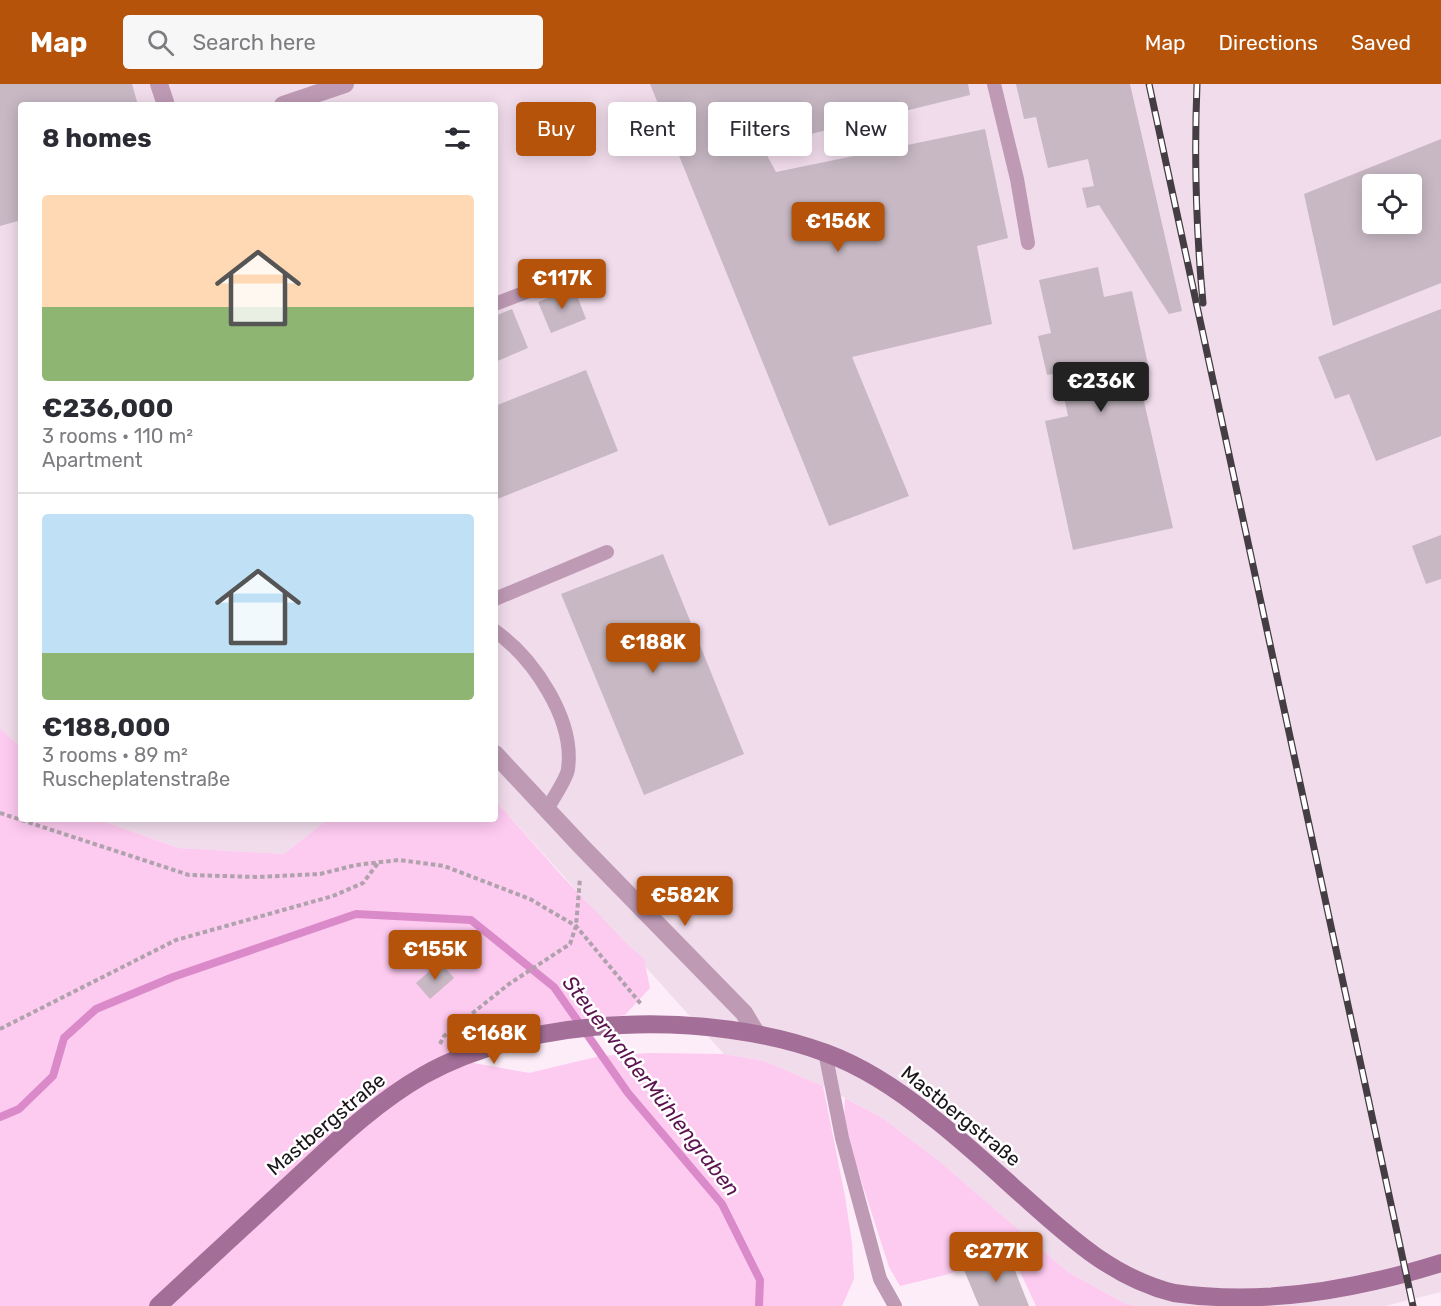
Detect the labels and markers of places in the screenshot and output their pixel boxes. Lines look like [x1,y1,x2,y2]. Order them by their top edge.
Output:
pin: €156K [796,202,880,253]
pin: €117K [520,259,604,310]
pin: €236K [1059,362,1143,413]
pin: €188K [611,623,695,674]
pin: €582K [643,876,727,927]
pin: €155K [393,930,477,981]
pin: €168K [452,1014,536,1065]
pin: €277K [954,1232,1038,1283]

